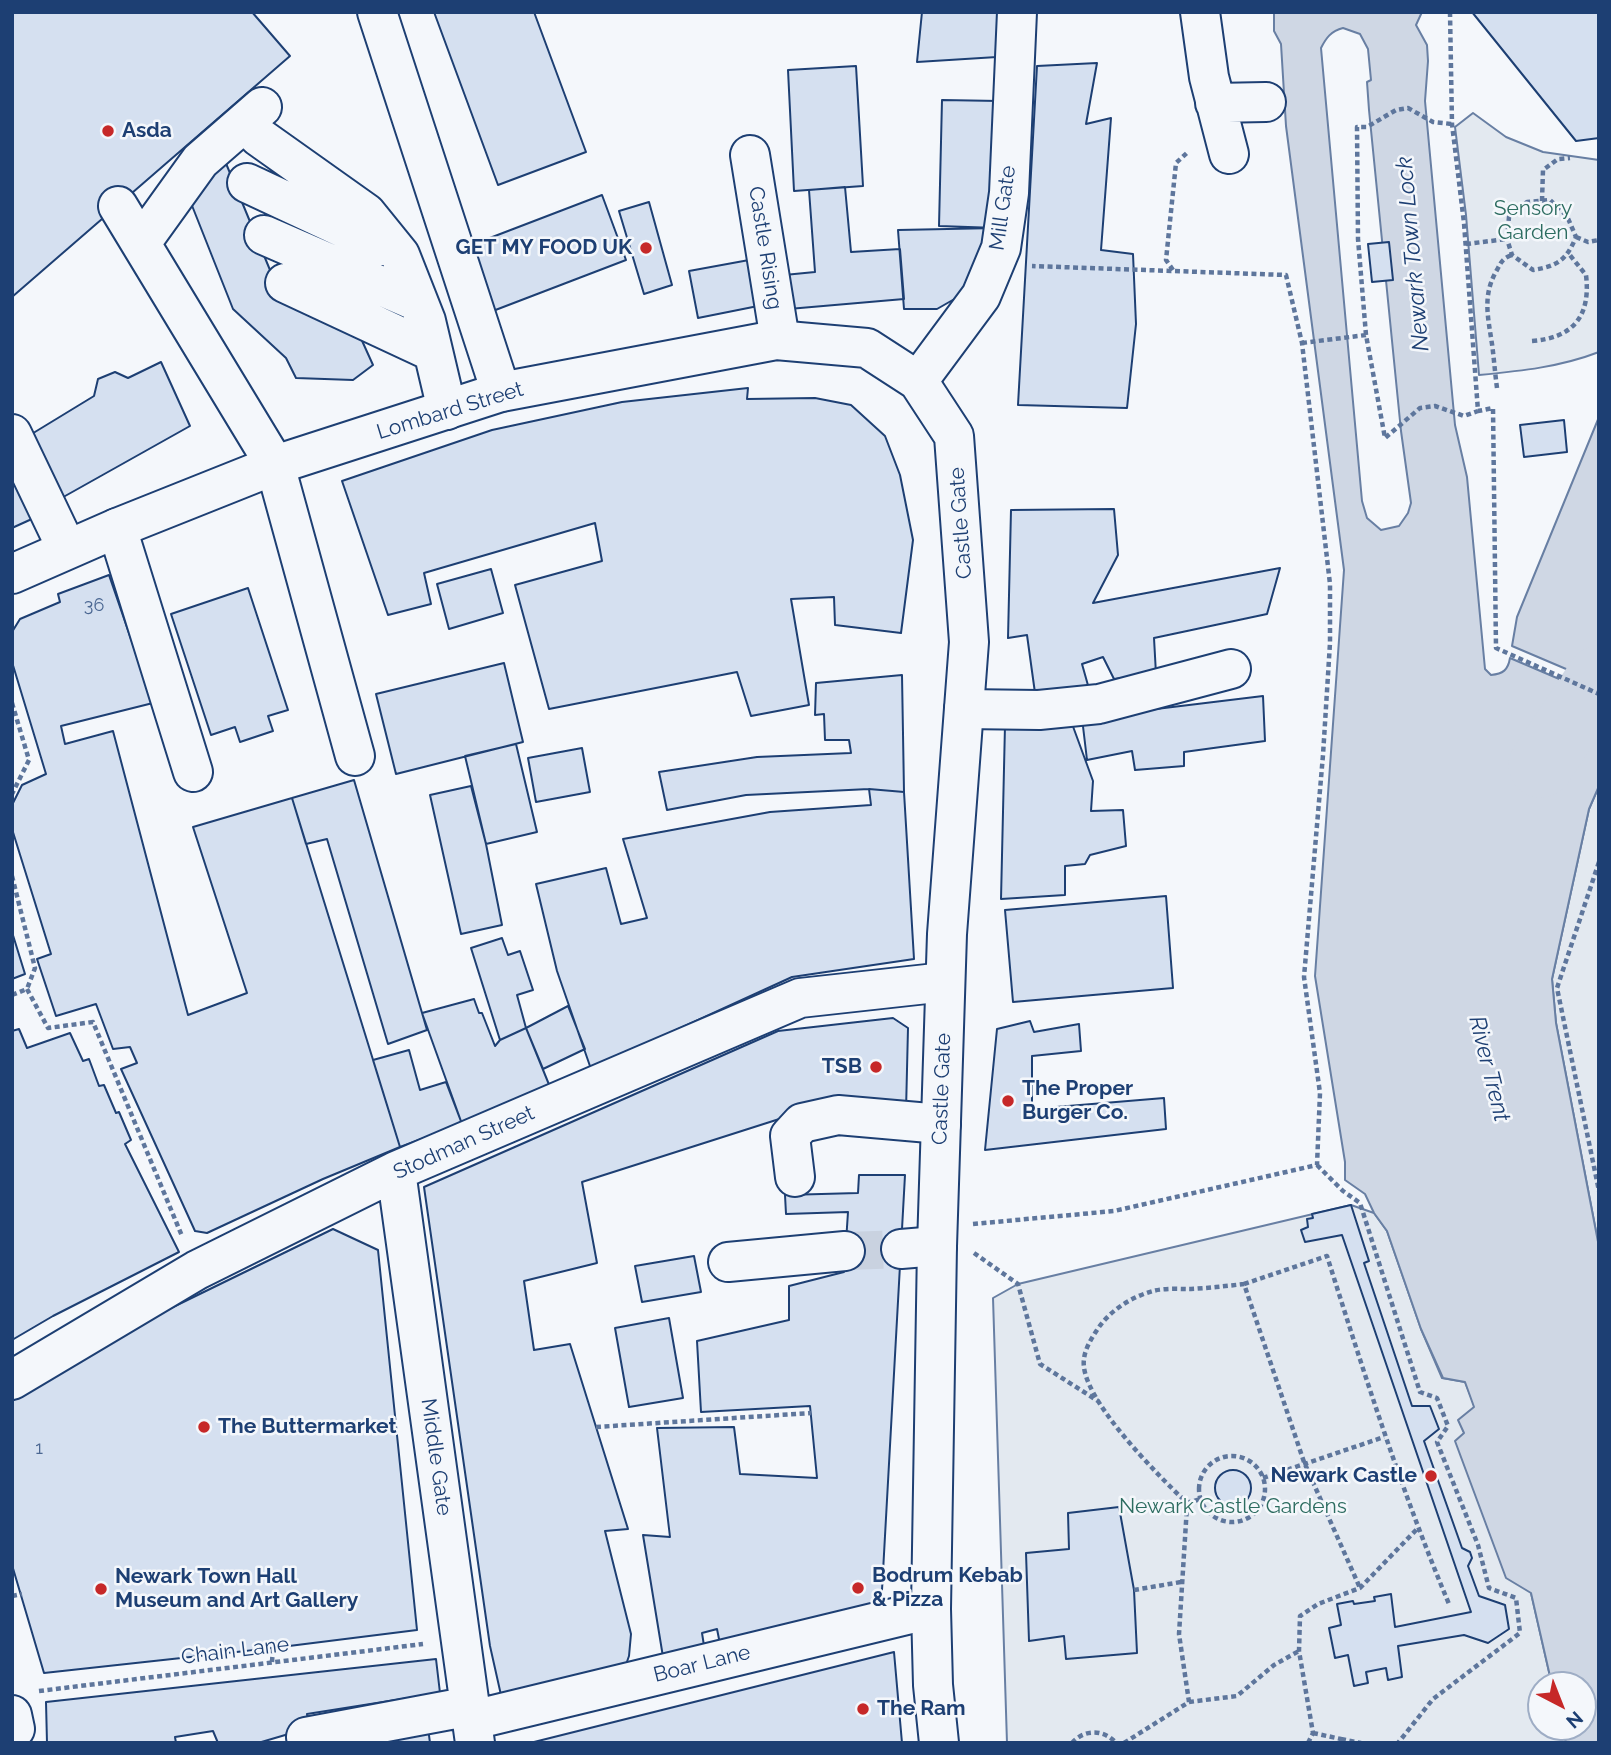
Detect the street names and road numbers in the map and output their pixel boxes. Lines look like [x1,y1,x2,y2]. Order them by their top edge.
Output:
street label: Mill Gate [985,164,1021,252]
street label: Castle Rising [743,185,787,311]
street label: Lombard Street [374,377,526,445]
street label: Castle Gate [945,466,977,580]
street label: Castle Gate [927,1033,957,1145]
street label: Stodman Street [390,1101,538,1185]
street label: Middle Gate [415,1397,457,1517]
street label: Chain Lane [180,1632,290,1670]
street label: Boar Lane [651,1640,753,1688]

